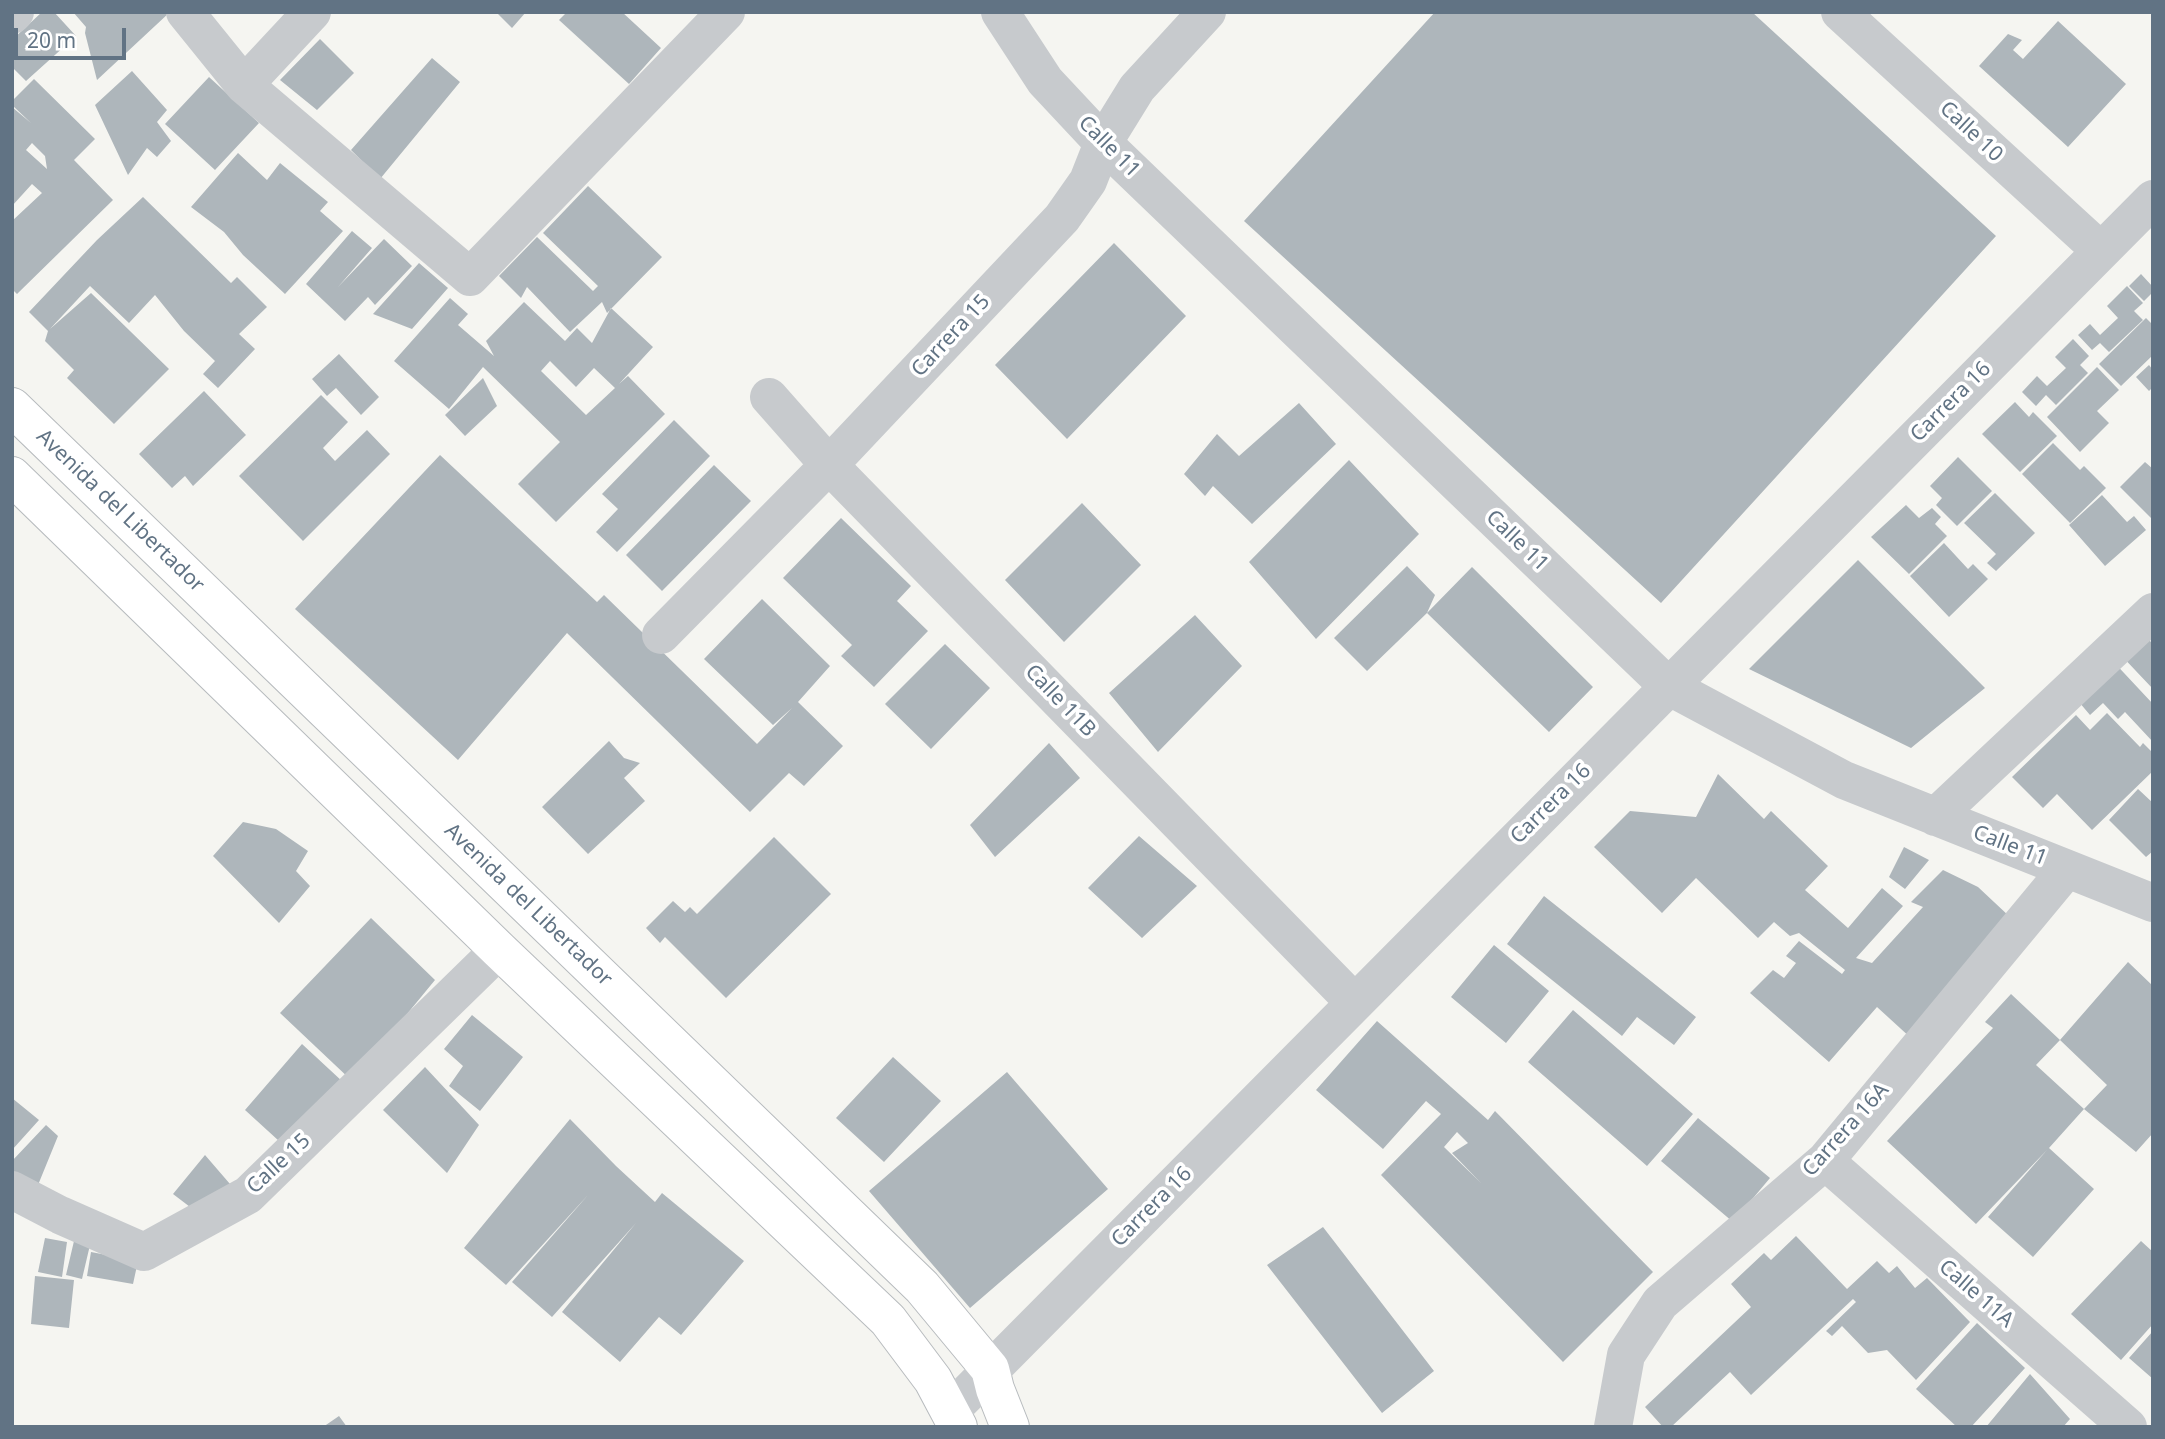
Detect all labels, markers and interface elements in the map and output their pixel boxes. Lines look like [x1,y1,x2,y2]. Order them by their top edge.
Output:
scale bar [18,14,130,58]
text: 20 m [27,26,76,54]
street label: Calle 10 [1934,96,2008,168]
street label: Calle 11 [1073,111,1145,183]
street label: Carrera 15 [907,290,995,382]
street label: Carrera 16 [1906,357,1996,447]
street label: Avenida del Libertador [31,424,209,598]
street label: Calle 11 [1480,505,1554,577]
street label: Calle 11B [1019,660,1101,742]
street label: Carrera 16 [1506,759,1596,849]
street label: Avenida del Libertador [439,818,617,992]
street label: Calle 11 [1969,820,2051,872]
street label: Carrera 16A [1798,1078,1894,1182]
street label: Calle 15 [242,1128,316,1200]
street label: Carrera 16 [1107,1162,1197,1252]
street label: Calle 11A [1934,1255,2018,1333]

